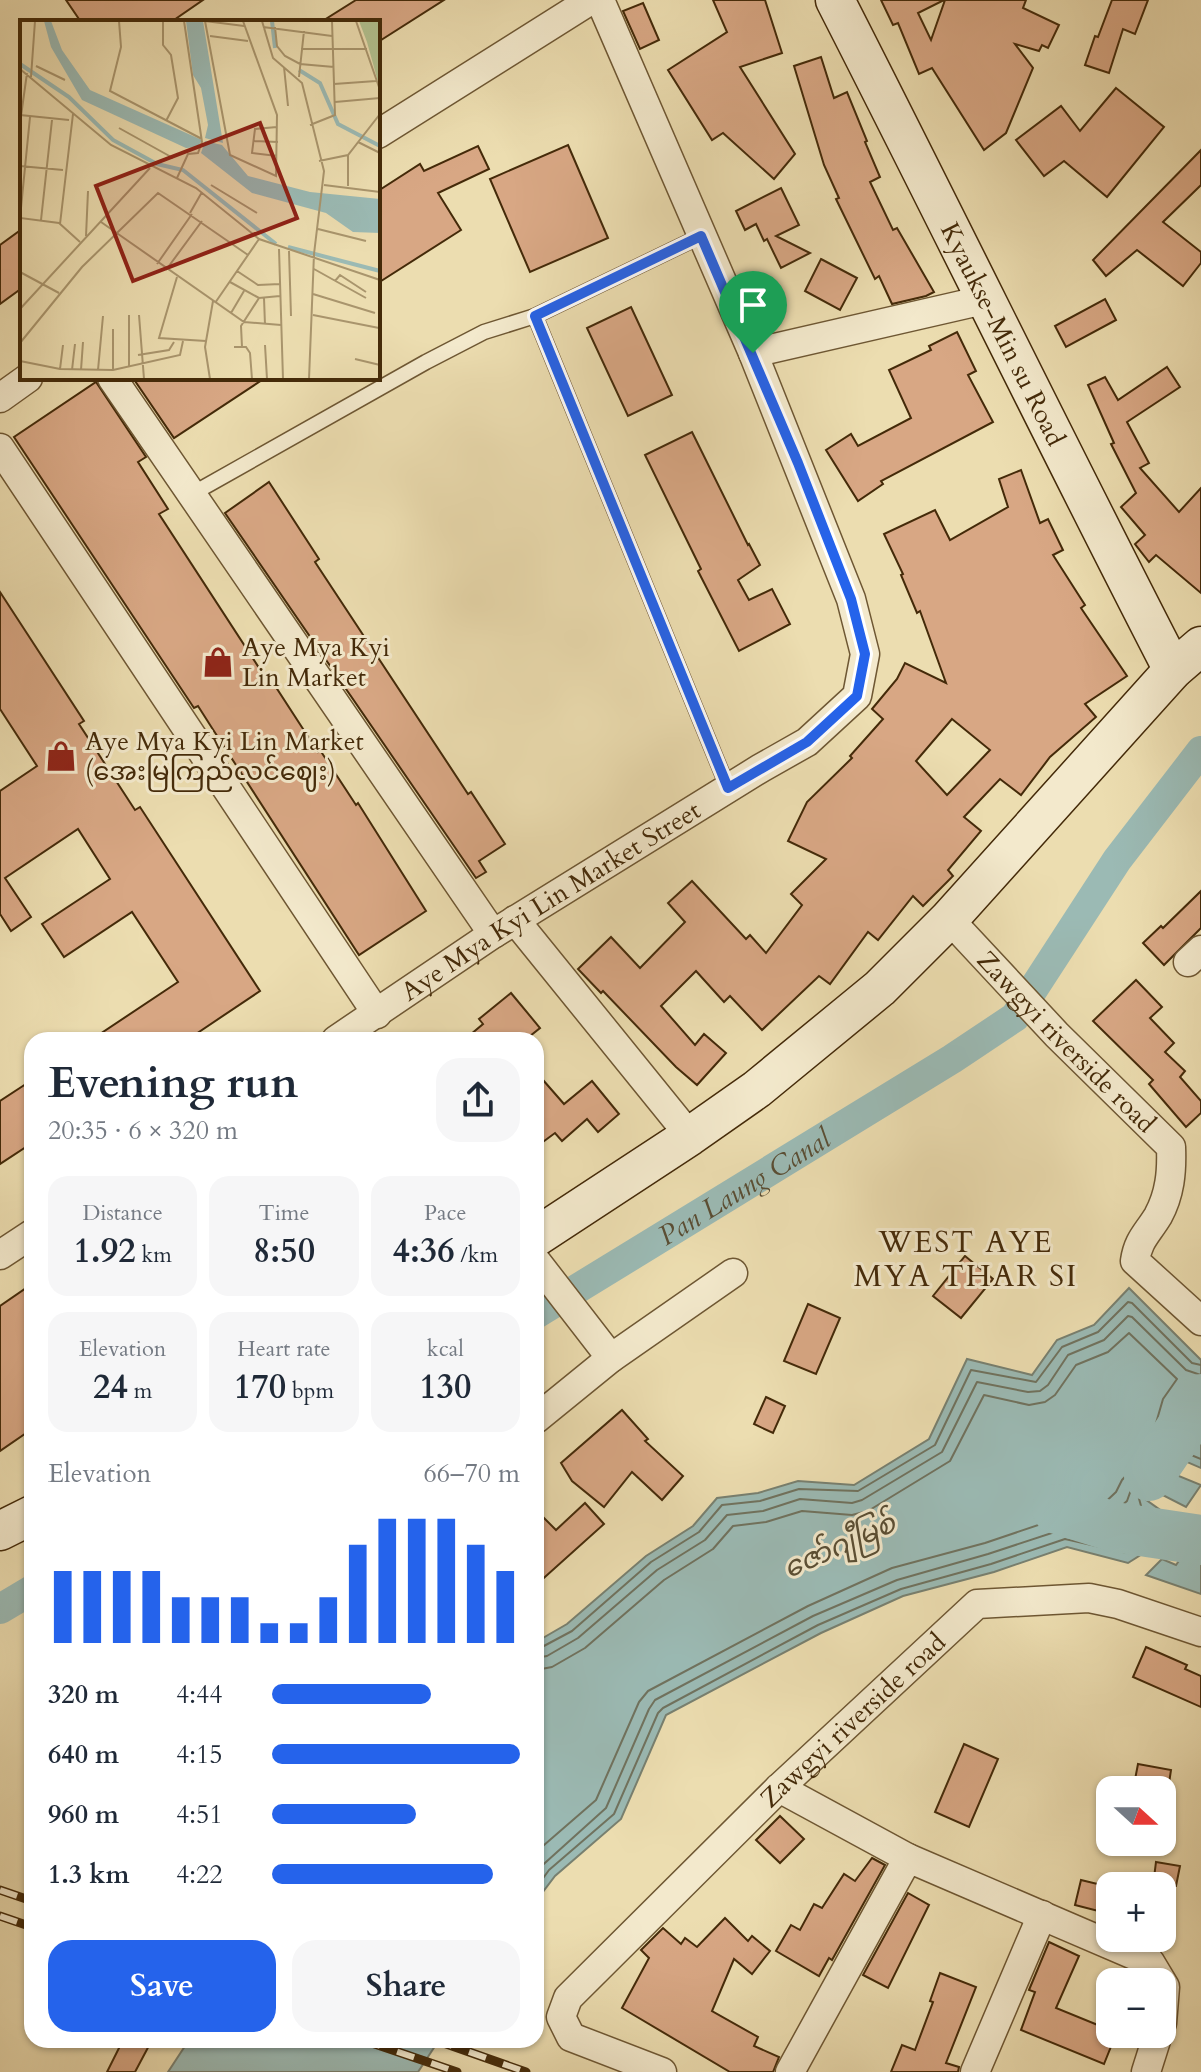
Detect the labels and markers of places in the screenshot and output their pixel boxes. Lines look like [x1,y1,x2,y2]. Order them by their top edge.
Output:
pin [719,271,787,353]
place label: Aye Mya Kyi Lin Market [242,630,390,695]
shop icon: Aye Mya Kyi Lin Market [201,645,235,679]
place label: Aye Mya Kyi Lin Market (အေးမြကြည်လင်ဈေး) [85,724,364,792]
shop icon: Aye Mya Kyi Lin Market (အေးမြကြည်လင်ဈေး) [44,739,78,773]

